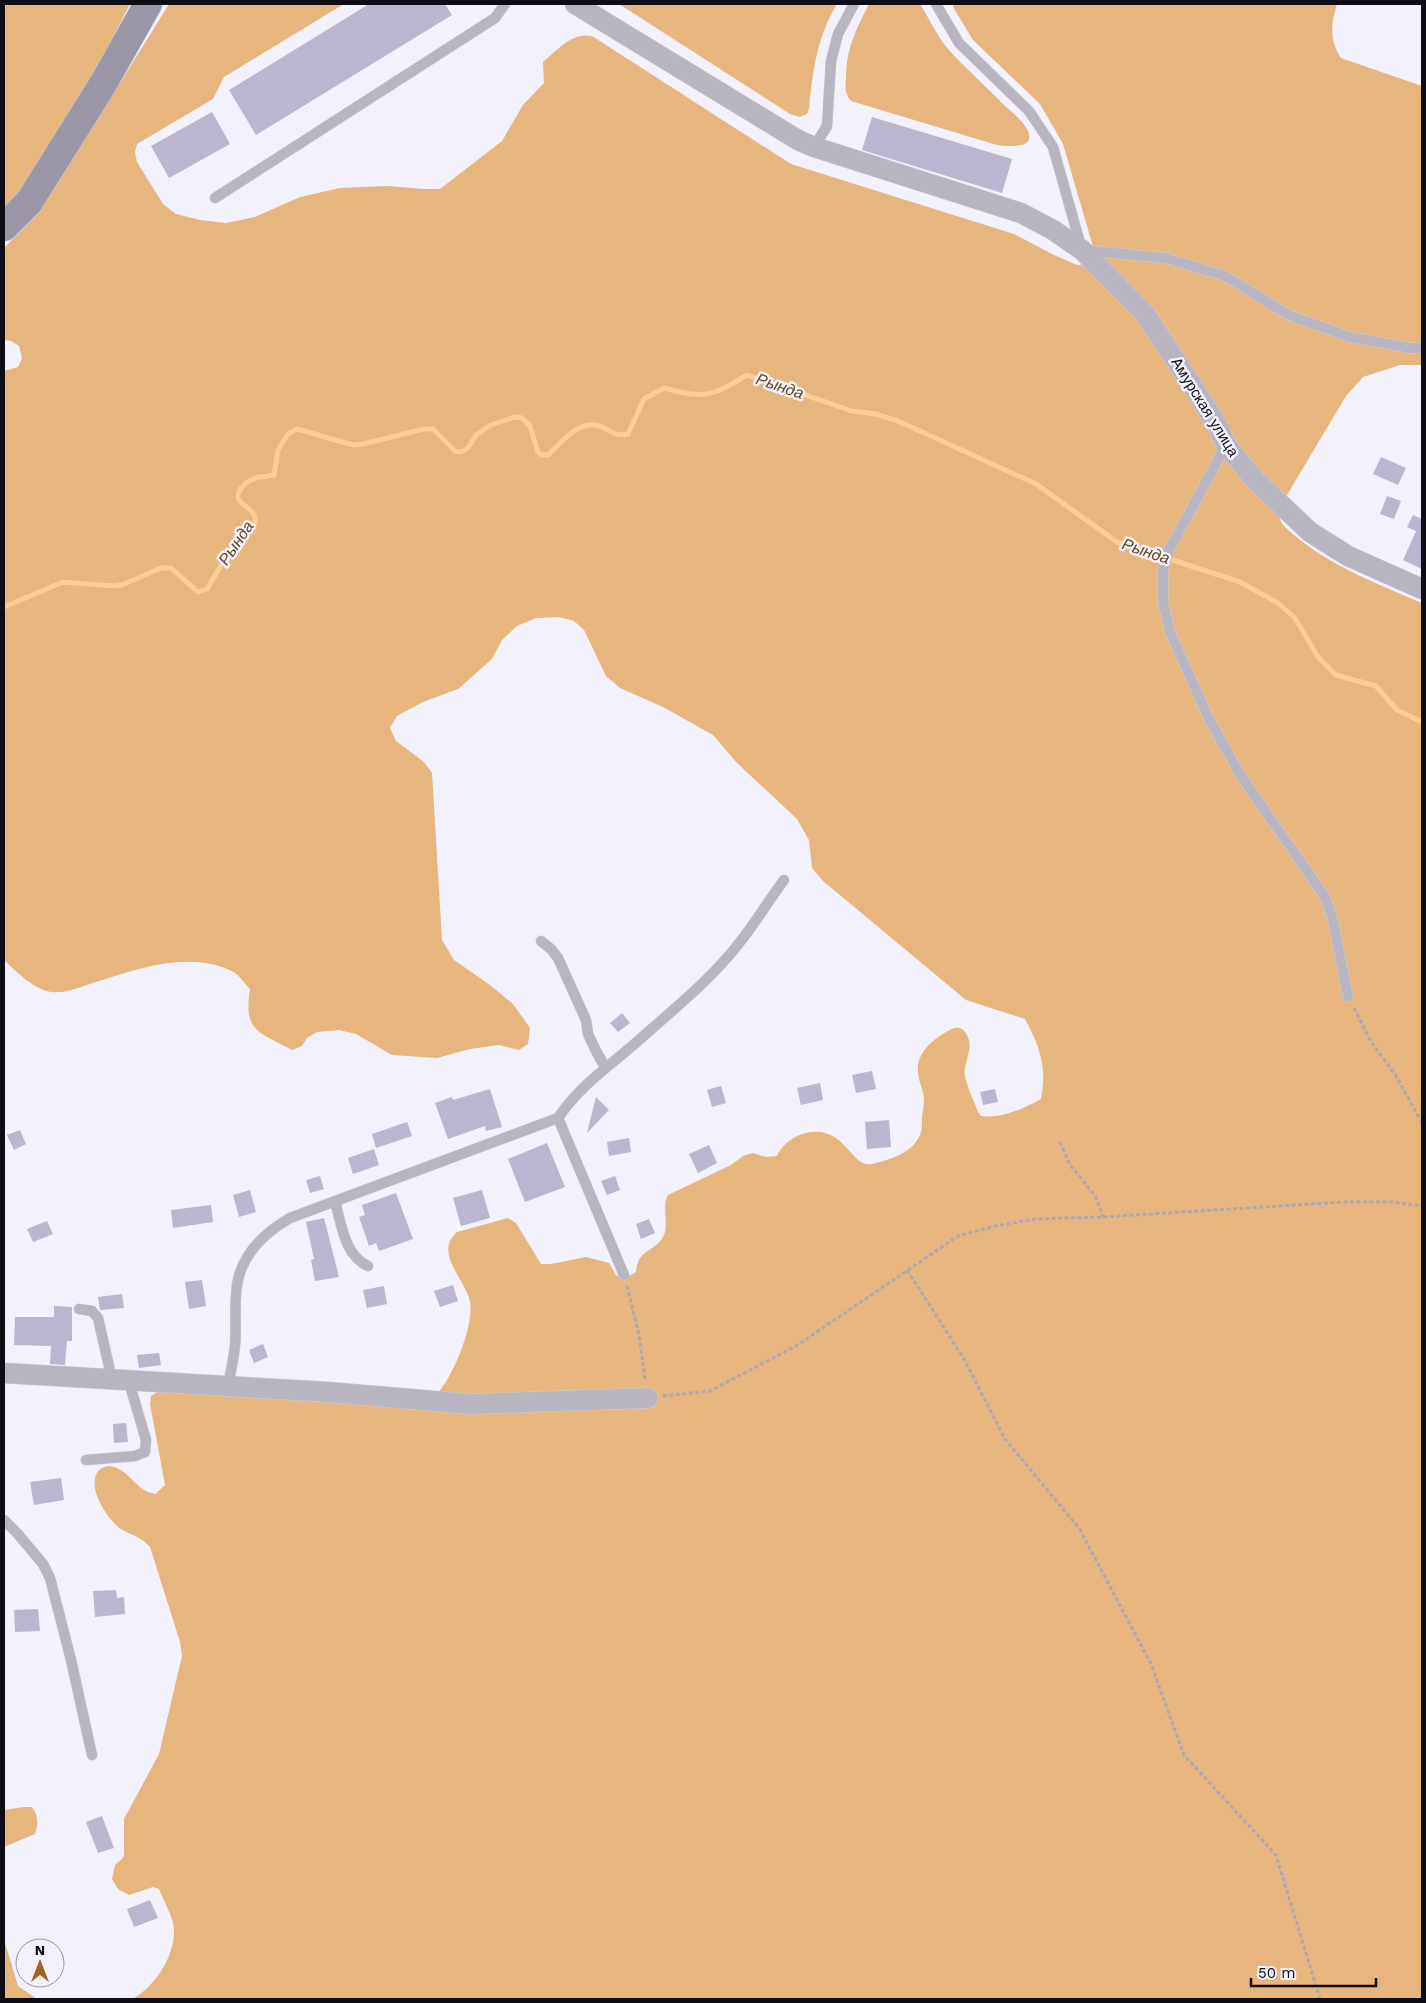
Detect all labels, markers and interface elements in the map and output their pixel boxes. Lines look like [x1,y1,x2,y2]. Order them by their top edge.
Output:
street label: Амурская улица [1167,354,1243,460]
water label: Рында [754,369,806,403]
water label: Рында [214,517,258,569]
water label: Рында [1120,534,1172,568]
north arrow [15,1938,65,1988]
text: N [35,1942,45,1958]
scale bar [1251,1956,1376,1988]
text: 50 m [1258,1964,1295,1982]

